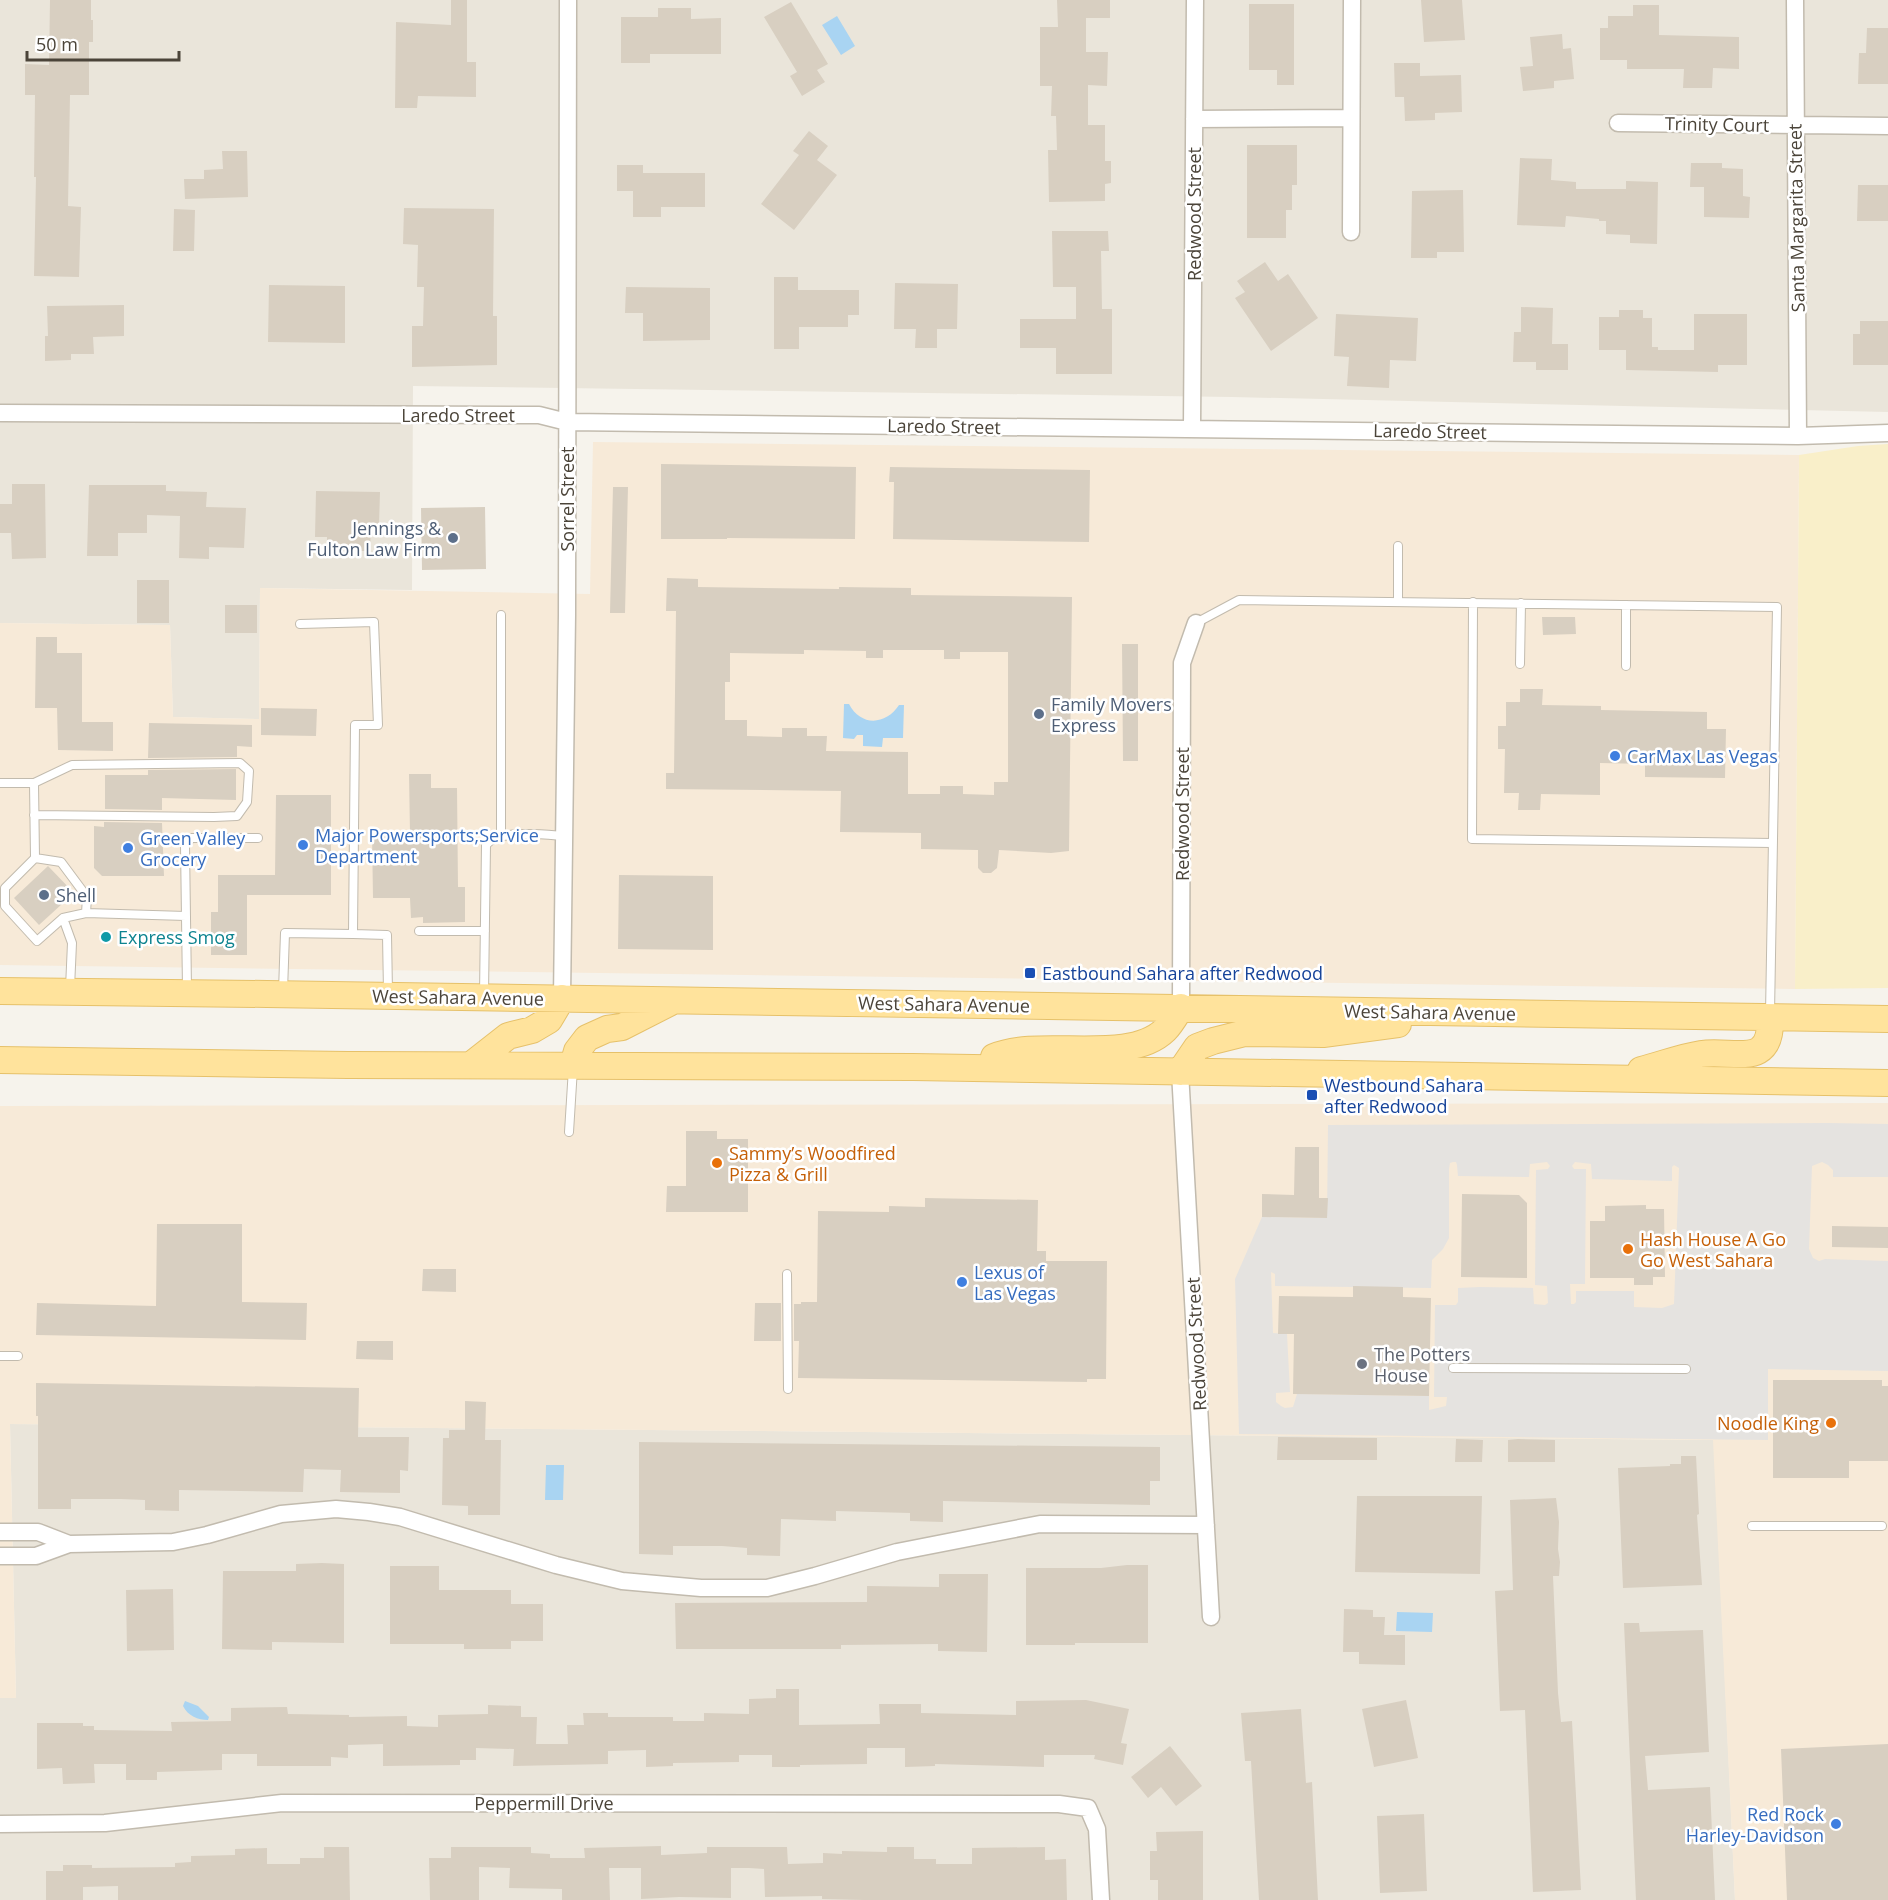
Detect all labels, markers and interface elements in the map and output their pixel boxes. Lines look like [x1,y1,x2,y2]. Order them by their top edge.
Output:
scale bar [27,24,178,62]
text: 50 m [36,32,78,56]
street label: Trinity Court [1665,111,1769,137]
street label: Santa Margarita Street [1782,124,1810,312]
street label: Redwood Street [1182,147,1206,281]
street label: Laredo Street [401,403,515,427]
street label: Laredo Street [887,413,1001,439]
street label: Laredo Street [1373,418,1487,444]
street label: Sorrel Street [555,446,579,552]
place label: Jennings & Fulton Law Firm [307,516,442,561]
marker: Jennings & Fulton Law Firm [446,531,460,545]
place label: Family Movers Express [1051,692,1172,737]
marker: Family Movers Express [1032,707,1046,721]
place label: CarMax Las Vegas [1627,744,1778,768]
street label: Redwood Street [1170,747,1194,881]
marker: CarMax Las Vegas [1608,749,1622,763]
place label: Major Powersports;Service Department [315,823,539,868]
place label: Green Valley Grocery [140,826,246,871]
marker: Major Powersports;Service Department [296,838,310,852]
marker: Green Valley Grocery [121,841,135,855]
place label: Shell [56,883,96,907]
marker: Shell [37,888,51,902]
place label: Express Smog [118,925,235,949]
marker: Express Smog [99,930,113,944]
place label: Eastbound Sahara after Redwood [1042,961,1323,985]
marker: Eastbound Sahara after Redwood [1023,966,1037,980]
street label: West Sahara Avenue [372,984,544,1010]
street label: West Sahara Avenue [858,991,1030,1017]
street label: West Sahara Avenue [1344,999,1516,1025]
place label: Westbound Sahara after Redwood [1324,1073,1484,1118]
marker: Westbound Sahara after Redwood [1305,1088,1319,1102]
place label: Sammy’s Woodfired Pizza & Grill [729,1141,896,1186]
marker: Sammy’s Woodfired Pizza & Grill [710,1156,724,1170]
place label: Hash House A Go Go West Sahara [1640,1227,1786,1272]
marker: Hash House A Go Go West Sahara [1621,1242,1635,1256]
place label: Lexus of Las Vegas [974,1260,1056,1305]
marker: Lexus of Las Vegas [955,1275,969,1289]
street label: Redwood Street [1181,1277,1211,1411]
place label: The Potters House [1374,1342,1470,1387]
marker: The Potters House [1355,1357,1369,1371]
place label: Noodle King [1717,1411,1819,1435]
marker: Noodle King [1824,1416,1838,1430]
street label: Peppermill Drive [474,1791,614,1815]
place label: Red Rock Harley-Davidson [1686,1802,1825,1847]
marker: Red Rock Harley-Davidson [1829,1817,1843,1831]

